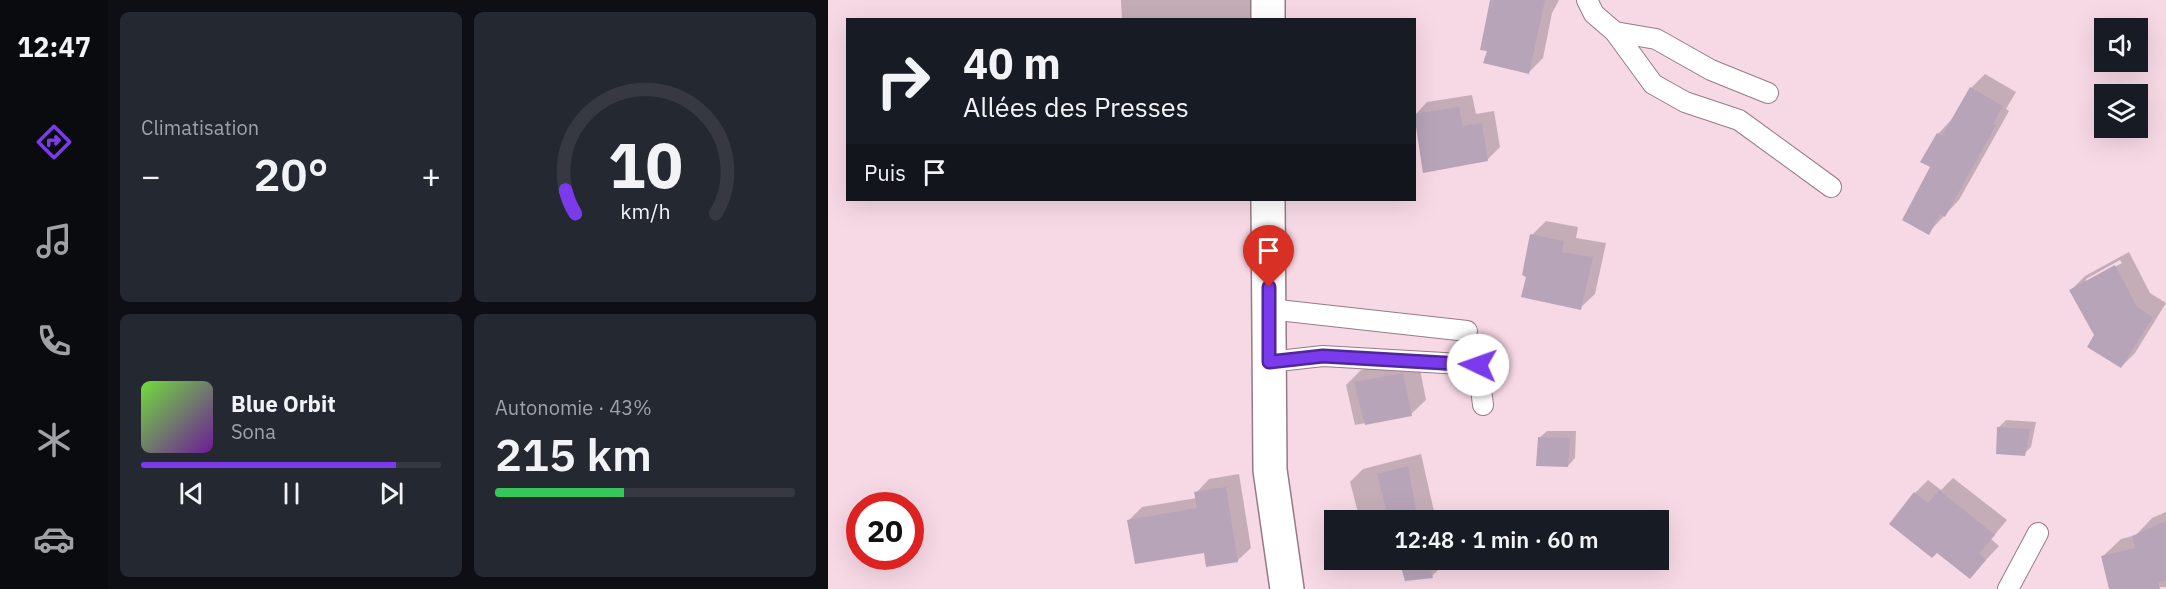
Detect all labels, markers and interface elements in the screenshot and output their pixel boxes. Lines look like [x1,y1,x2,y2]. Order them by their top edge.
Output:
map controls [2094,18,2148,138]
button: sound [2094,18,2148,72]
text: 12:47 [17,29,91,64]
text: 40 m [963,36,1061,91]
icon: right [864,42,942,120]
button: layers [2094,84,2148,138]
text: Allées des Presses [963,89,1189,124]
text: Climatisation [141,114,259,141]
icon: directions [33,121,75,163]
text: 10 [608,124,682,205]
text: 20° [253,145,329,203]
text: − [141,154,161,197]
text: + [421,154,441,197]
icon: arrive [918,156,951,189]
text: Puis [864,158,906,187]
text: km/h [620,197,670,225]
icon: music [33,220,75,262]
pin [1243,225,1294,287]
icon: arrive [1252,234,1285,267]
icon: phone [33,320,75,362]
position arrow [1446,333,1510,397]
text: Blue Orbit [231,389,336,418]
text: Autonomie · 43% [495,394,652,421]
text: Sona [231,418,276,445]
icon: climate [33,419,75,461]
text: 215 km [495,425,652,483]
icon: previous [175,477,208,510]
icon: pause [275,477,308,510]
icon: next [375,477,408,510]
speed limit sign: 20 [846,492,924,570]
icon: car [33,518,75,560]
text: 12:48 · 1 min · 60 m [1395,525,1599,554]

